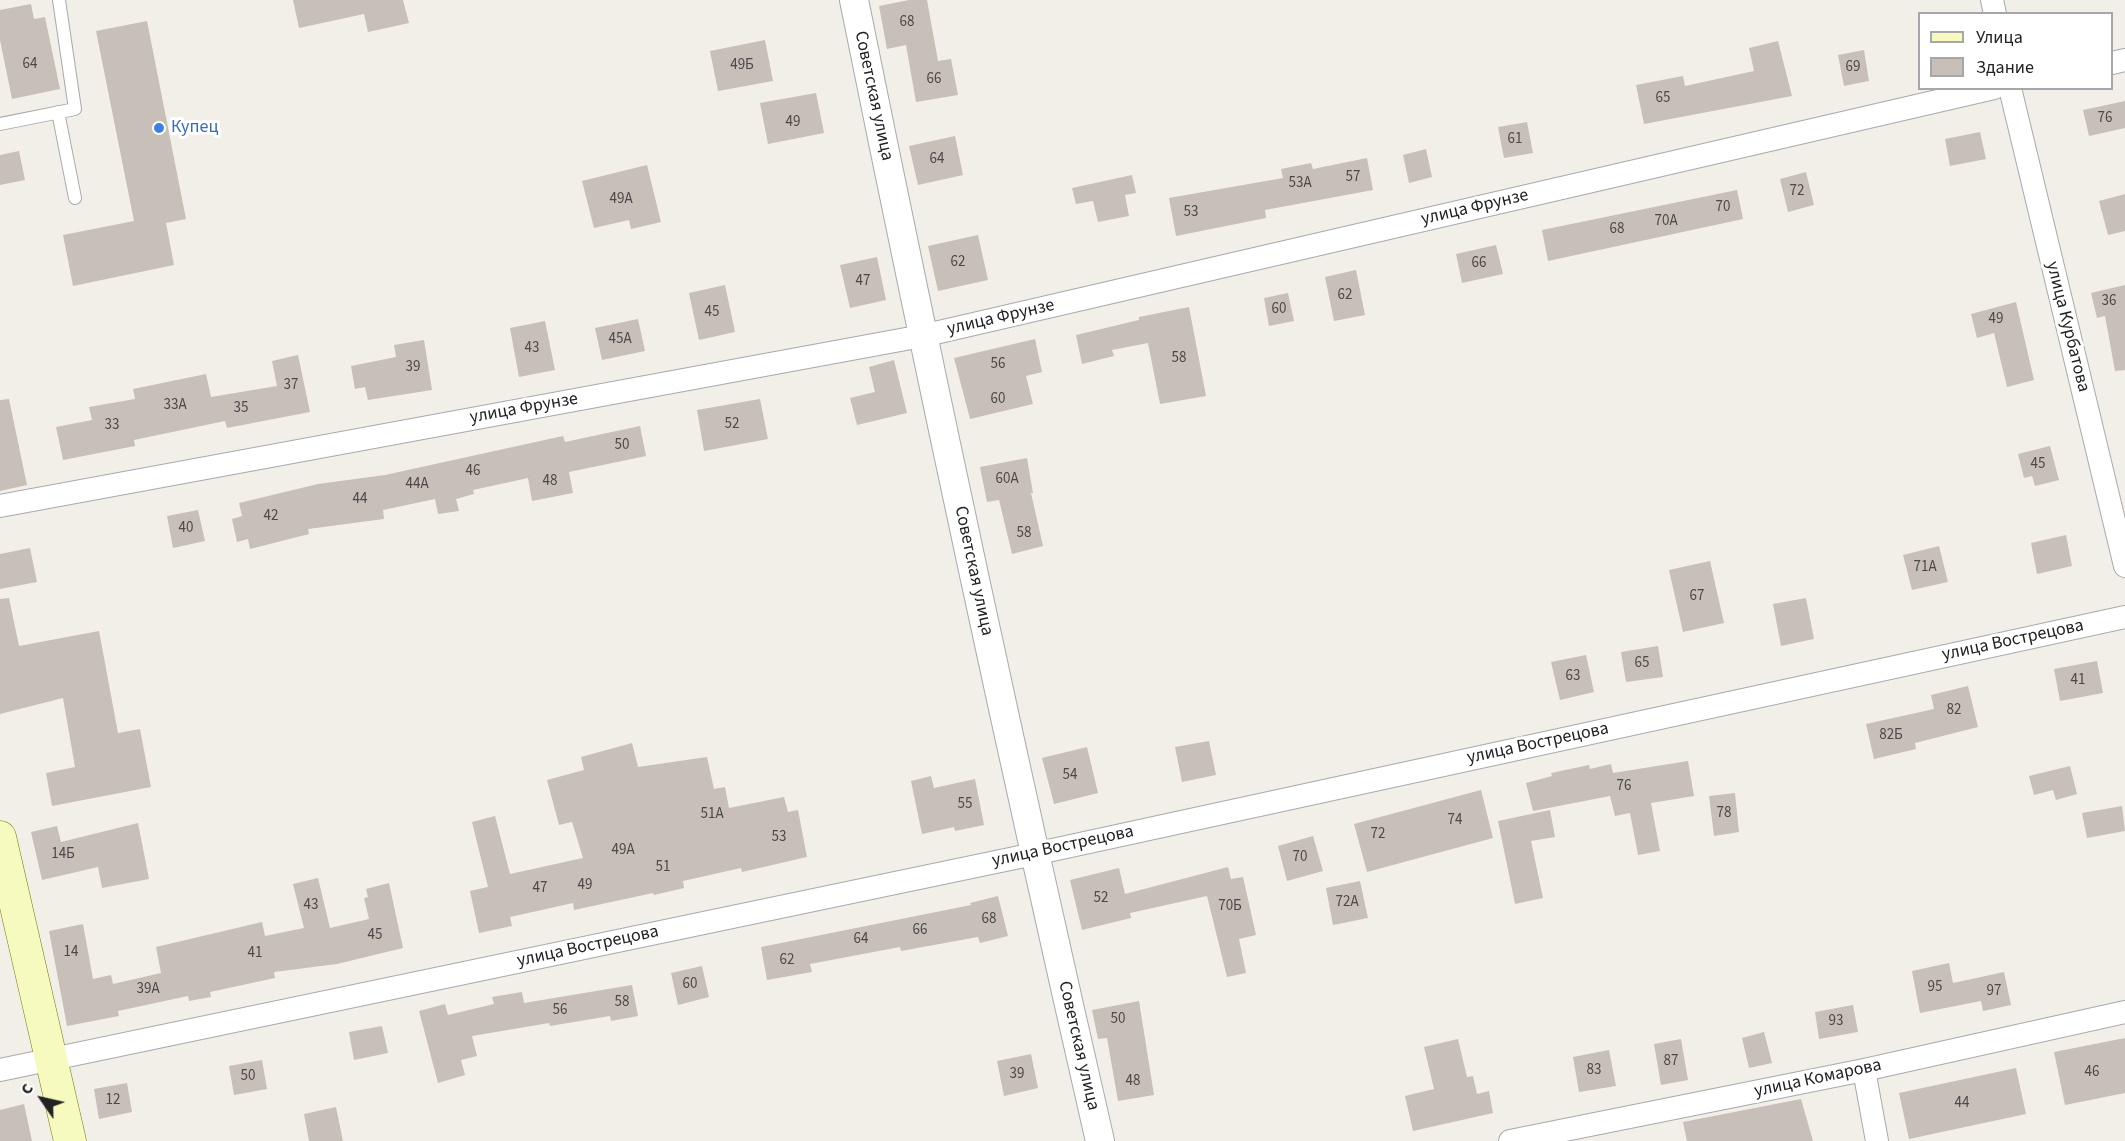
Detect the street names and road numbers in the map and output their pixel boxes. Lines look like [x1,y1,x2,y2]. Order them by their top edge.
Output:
street label: Советская улица [849,29,897,163]
street label: улица Фрунзе [1419,185,1531,231]
street label: улица Курбатова [2040,260,2094,394]
street label: улица Фрунзе [945,295,1057,341]
street label: улица Фрунзе [468,389,580,429]
street label: Советская улица [949,504,997,638]
street label: улица Вострецова [1940,615,2086,667]
street label: улица Вострецова [1465,718,1611,770]
street label: улица Вострецова [990,821,1136,873]
street label: улица Вострецова [515,921,661,973]
street label: Советская улица [1053,979,1103,1113]
street label: улица Комарова [1753,1055,1883,1103]

